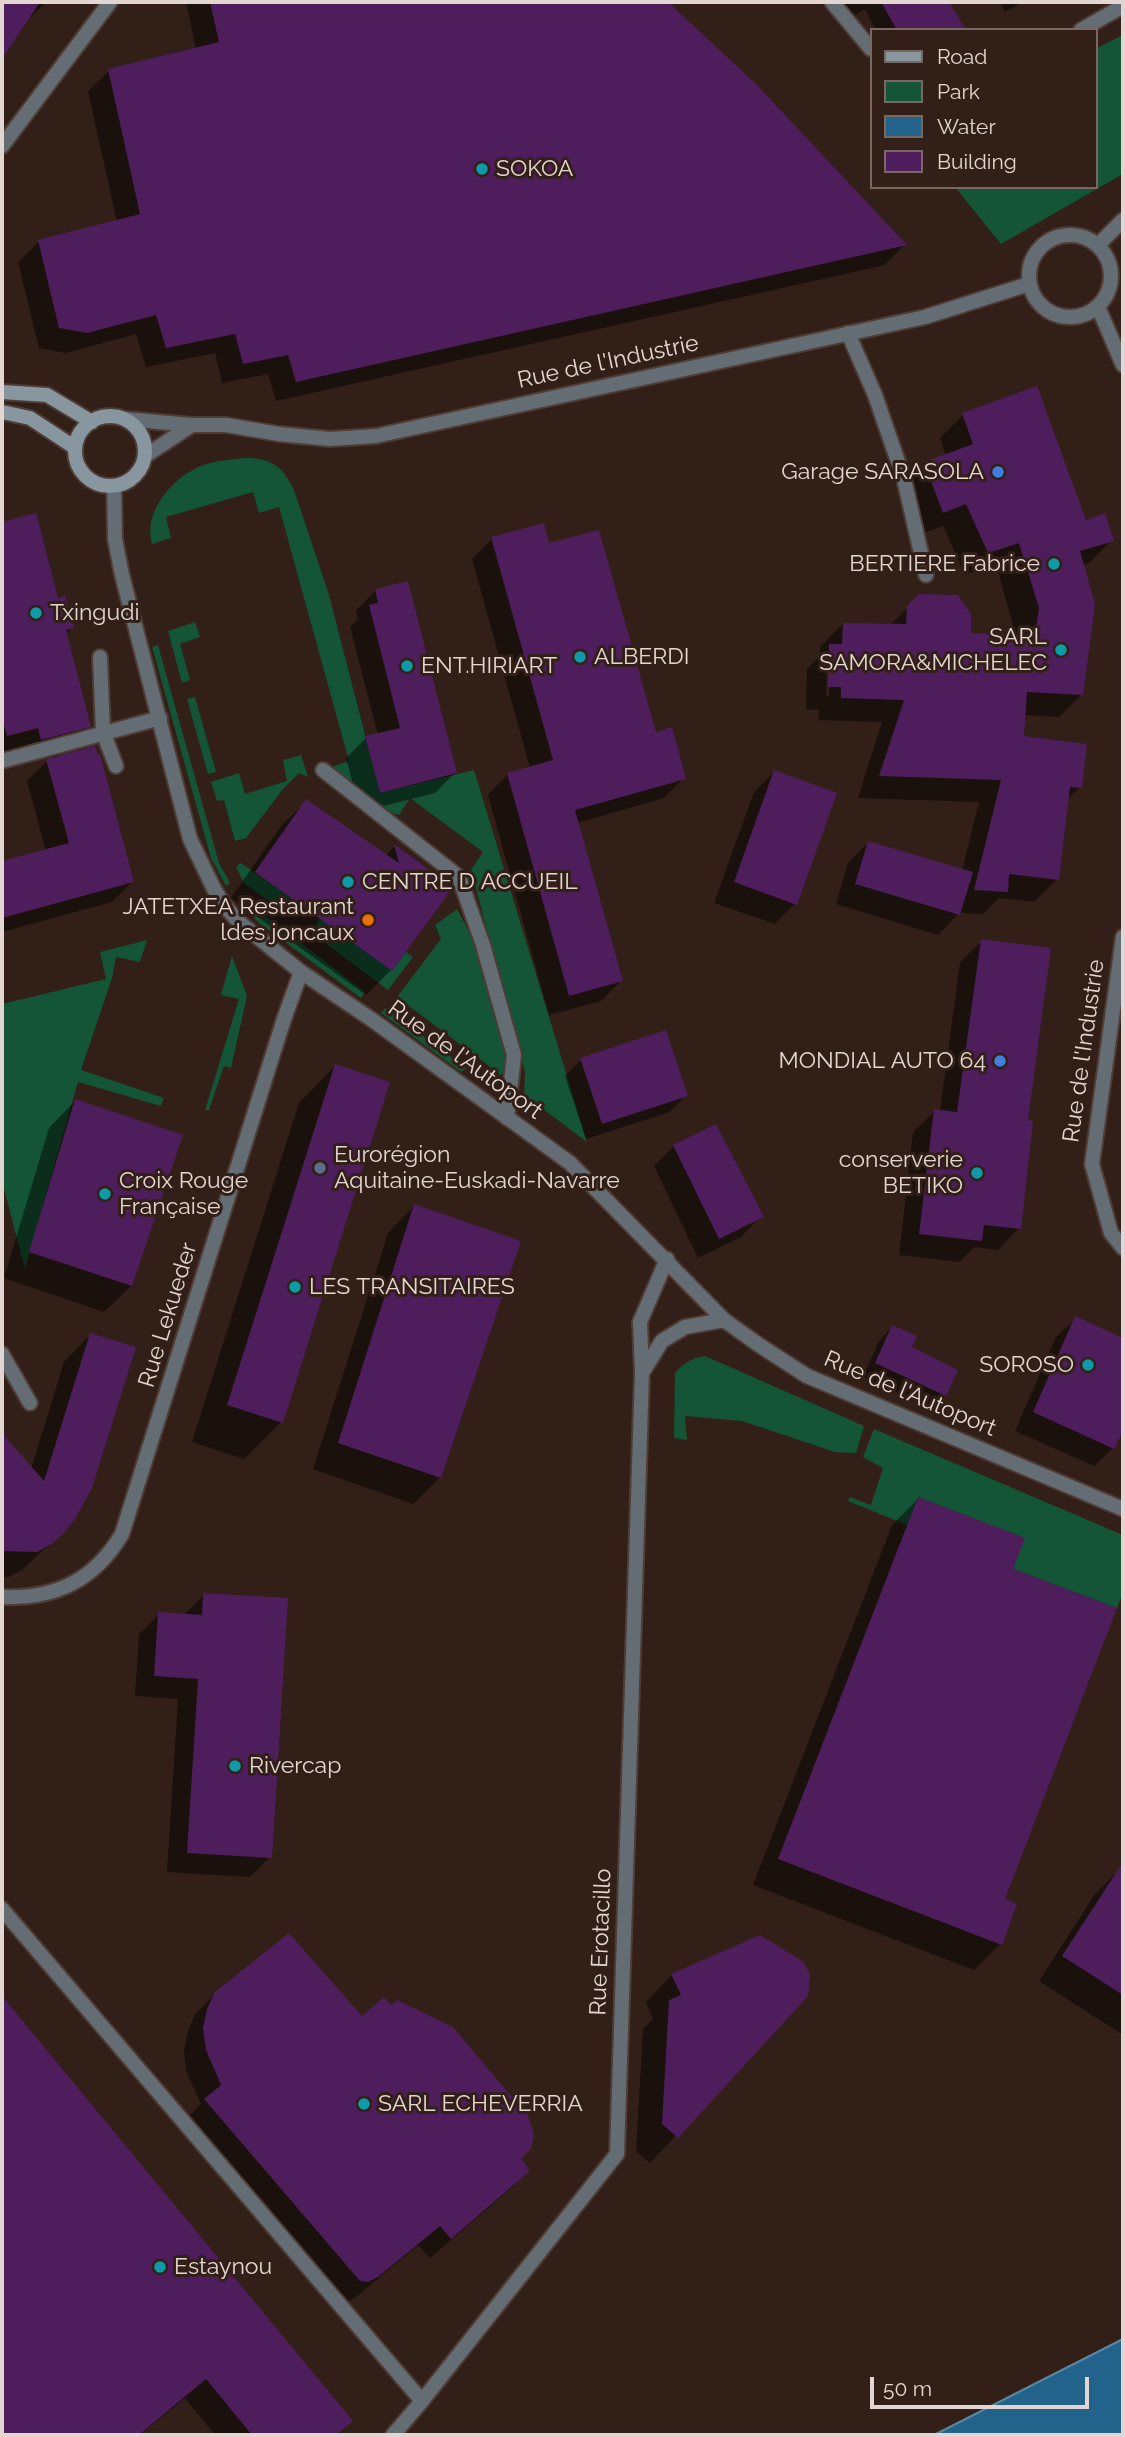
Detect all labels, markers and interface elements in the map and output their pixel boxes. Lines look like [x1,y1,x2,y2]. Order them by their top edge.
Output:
legend [870,28,1097,189]
text: Road [937,44,987,69]
text: Park [937,79,980,104]
text: Water [937,114,996,139]
text: Building [937,149,1017,174]
place label: SOKOA [496,155,573,183]
marker: SOKOA [474,161,490,177]
street label: Rue de l'Industrie [515,329,701,395]
place label: Garage SARASOLA [781,458,984,486]
marker: Garage SARASOLA [990,464,1006,480]
place label: BERTIERE Fabrice [849,550,1040,578]
marker: BERTIERE Fabrice [1046,556,1062,572]
place label: Txingudi [50,599,140,627]
marker: Txingudi [28,605,44,621]
place label: SARL SAMORA&MICHELEC [819,623,1047,677]
marker: SARL SAMORA&MICHELEC [1053,642,1069,658]
place label: ALBERDI [594,643,689,671]
marker: ALBERDI [572,649,588,665]
place label: ENT.HIRIART [421,652,557,680]
marker: ENT.HIRIART [399,658,415,674]
place label: CENTRE D ACCUEIL [362,868,578,896]
marker: CENTRE D ACCUEIL [340,874,356,890]
place label: JATETXEA Restaurant ldes joncaux [123,893,354,947]
marker: JATETXEA Restaurant ldes joncaux [360,912,376,928]
street label: Rue de l'Industrie [1057,958,1111,1144]
street label: Rue de l'Autoport [382,995,548,1125]
place label: MONDIAL AUTO 64 [779,1047,986,1075]
marker: MONDIAL AUTO 64 [992,1053,1008,1069]
place label: Eurorégion Aquitaine-Euskadi-Navarre [334,1141,620,1195]
place label: conserverie BETIKO [839,1146,963,1200]
marker: Eurorégion Aquitaine-Euskadi-Navarre [312,1160,328,1176]
marker: conserverie BETIKO [969,1165,985,1181]
place label: Croix Rouge Française [119,1167,248,1221]
marker: Croix Rouge Française [97,1186,113,1202]
street label: Rue Lekueder [133,1239,203,1391]
place label: LES TRANSITAIRES [309,1273,515,1301]
marker: LES TRANSITAIRES [287,1279,303,1295]
street label: Rue de l'Autoport [820,1345,1000,1443]
place label: SOROSO [979,1351,1074,1379]
marker: SOROSO [1080,1357,1096,1373]
place label: Rivercap [249,1752,341,1780]
marker: Rivercap [227,1758,243,1774]
street label: Rue Erotacillo [585,1868,617,2016]
place label: SARL ECHEVERRIA [378,2090,583,2118]
marker: SARL ECHEVERRIA [356,2096,372,2112]
place label: Estaynou [174,2253,272,2281]
marker: Estaynou [152,2259,168,2275]
scale bar [873,2364,1092,2408]
text: 50 m [883,2376,932,2401]

